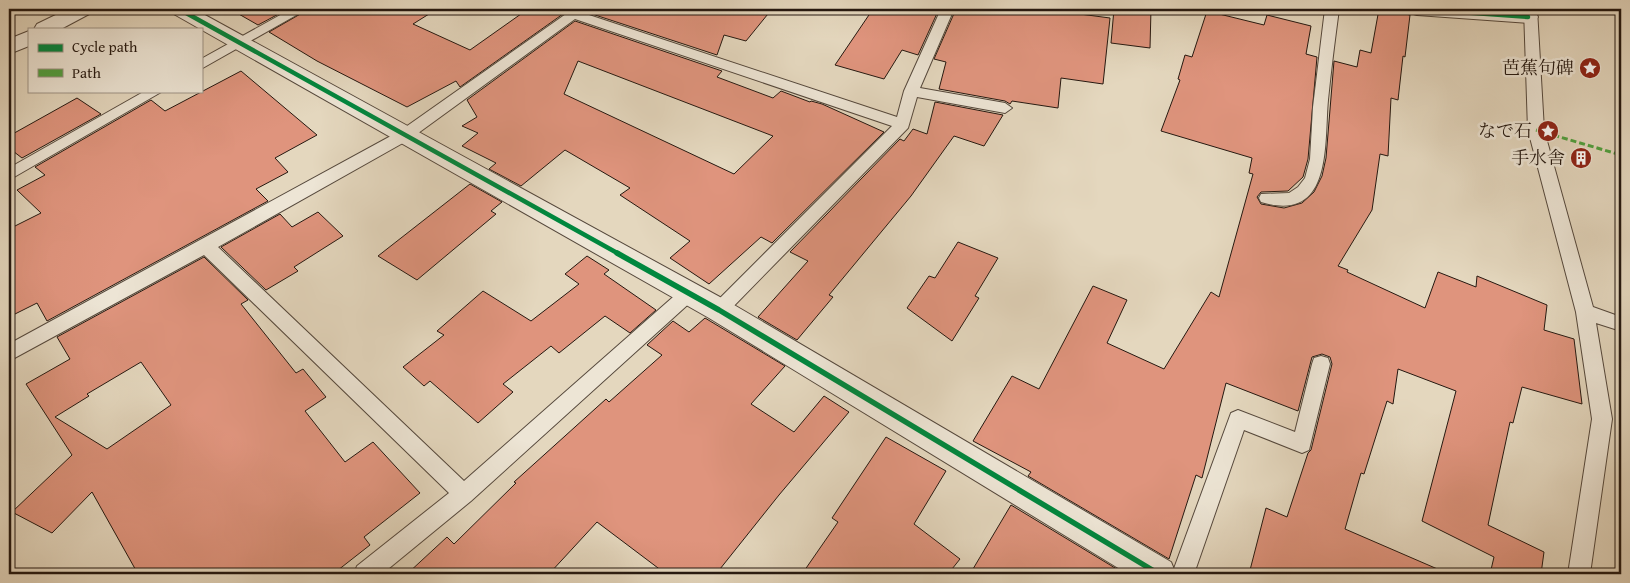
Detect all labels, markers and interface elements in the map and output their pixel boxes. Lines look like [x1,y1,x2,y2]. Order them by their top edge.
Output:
legend [28,28,202,92]
text: Cycle path [72,36,138,57]
place label: 芭蕉句碑 [1502,54,1574,81]
place icon: 芭蕉句碑 [1578,56,1602,80]
text: Path [72,62,101,83]
place label: なで石 [1478,117,1532,144]
place icon: なで石 [1536,119,1560,143]
place label: 手水舎 [1511,144,1565,171]
building icon: 手水舎 [1569,146,1593,170]

